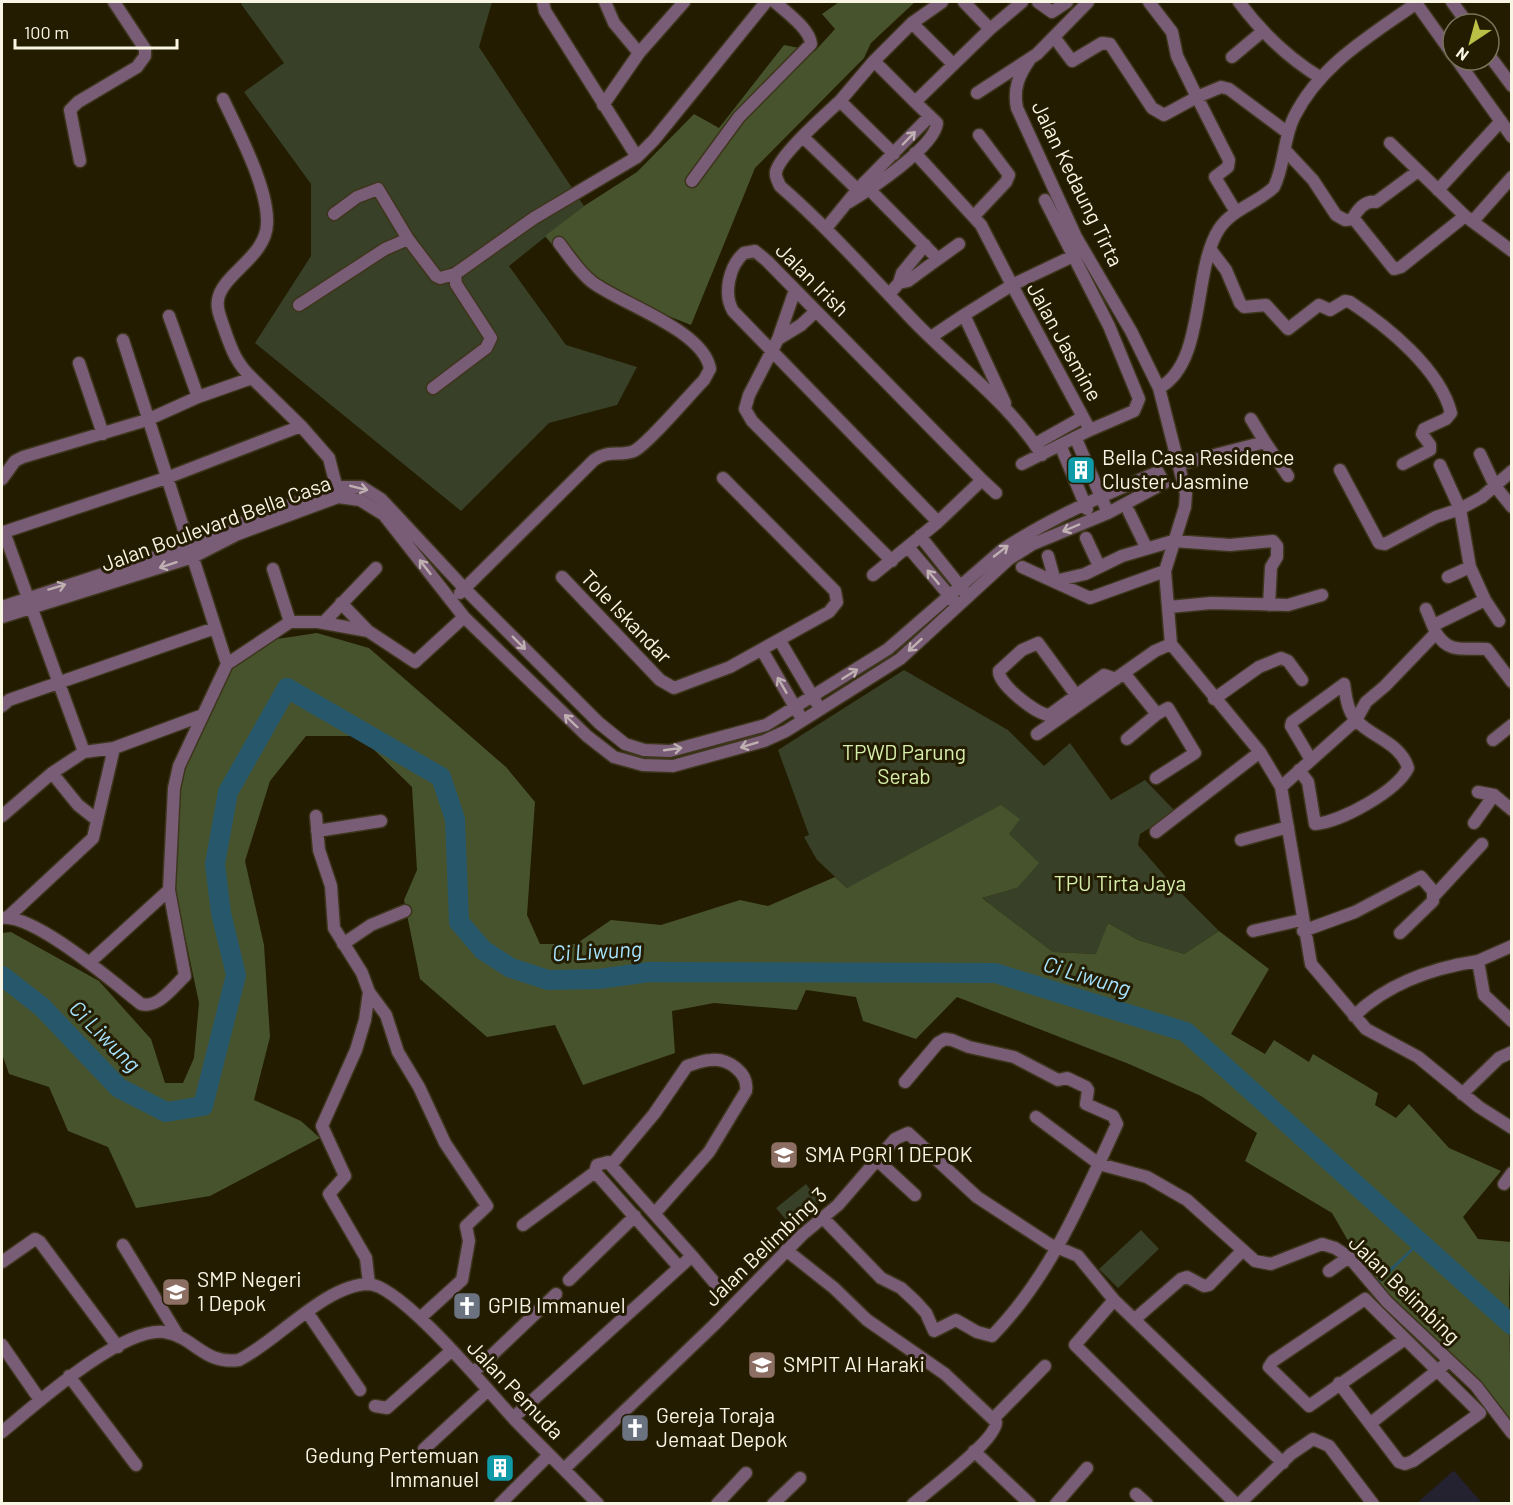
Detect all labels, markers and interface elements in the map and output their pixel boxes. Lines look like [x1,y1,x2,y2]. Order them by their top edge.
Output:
scale bar [15,12,177,50]
north arrow [1441,12,1501,72]
text: 100 m [24,21,69,43]
text: N [1452,44,1472,65]
street label: Jalan Kedaung Tirta [1027,96,1129,270]
one-way arrow [902,131,917,146]
street label: Jalan Irish [771,237,855,321]
street label: Jalan Jasmine [1022,278,1108,405]
place label: Bella Casa Residence Cluster Jasmine [1102,444,1294,493]
building icon: Bella Casa Residence Cluster Jasmine [1065,454,1097,486]
street label: Jalan Boulevard Bella Casa [97,469,334,576]
one-way arrow [349,483,368,495]
one-way arrow [1062,523,1081,534]
one-way arrow [993,545,1009,558]
one-way arrow [418,559,431,575]
one-way arrow [159,560,178,571]
street label: Tole Iskandar [576,564,678,668]
one-way arrow [926,570,940,585]
one-way arrow [47,581,66,592]
one-way arrow [512,636,527,651]
one-way arrow [908,638,923,652]
one-way arrow [841,667,858,679]
one-way arrow [776,677,787,695]
one-way arrow [564,713,579,728]
park label: TPWD Parung Serab [842,739,966,788]
one-way arrow [740,740,759,751]
one-way arrow [662,743,682,754]
park label: TPU Tirta Jaya [1054,870,1186,895]
water label: Ci Liwung [551,935,643,965]
water label: Ci Liwung [1040,949,1134,1001]
water label: Ci Liwung [65,994,147,1076]
school or university icon: SMA PGRI 1 DEPOK [768,1139,800,1171]
place label: SMA PGRI 1 DEPOK [805,1141,973,1166]
street label: Jalan Belimbing 3 [699,1181,831,1311]
street label: Jalan Belimbing [1344,1229,1466,1348]
place label: SMP Negeri 1 Depok [197,1266,302,1315]
school or university icon: SMP Negeri 1 Depok [160,1276,192,1308]
church icon: GPIB Immanuel [451,1290,483,1322]
place label: GPIB Immanuel [488,1292,626,1317]
street label: Jalan Pemuda [463,1334,570,1444]
school or university icon: SMPIT Al Haraki [746,1349,778,1381]
place label: SMPIT Al Haraki [783,1351,925,1376]
place label: Gereja Toraja Jemaat Depok [656,1402,787,1451]
church icon: Gereja Toraja Jemaat Depok [619,1412,651,1444]
place label: Gedung Pertemuan Immanuel [305,1442,479,1491]
building icon: Gedung Pertemuan Immanuel [484,1452,516,1484]

